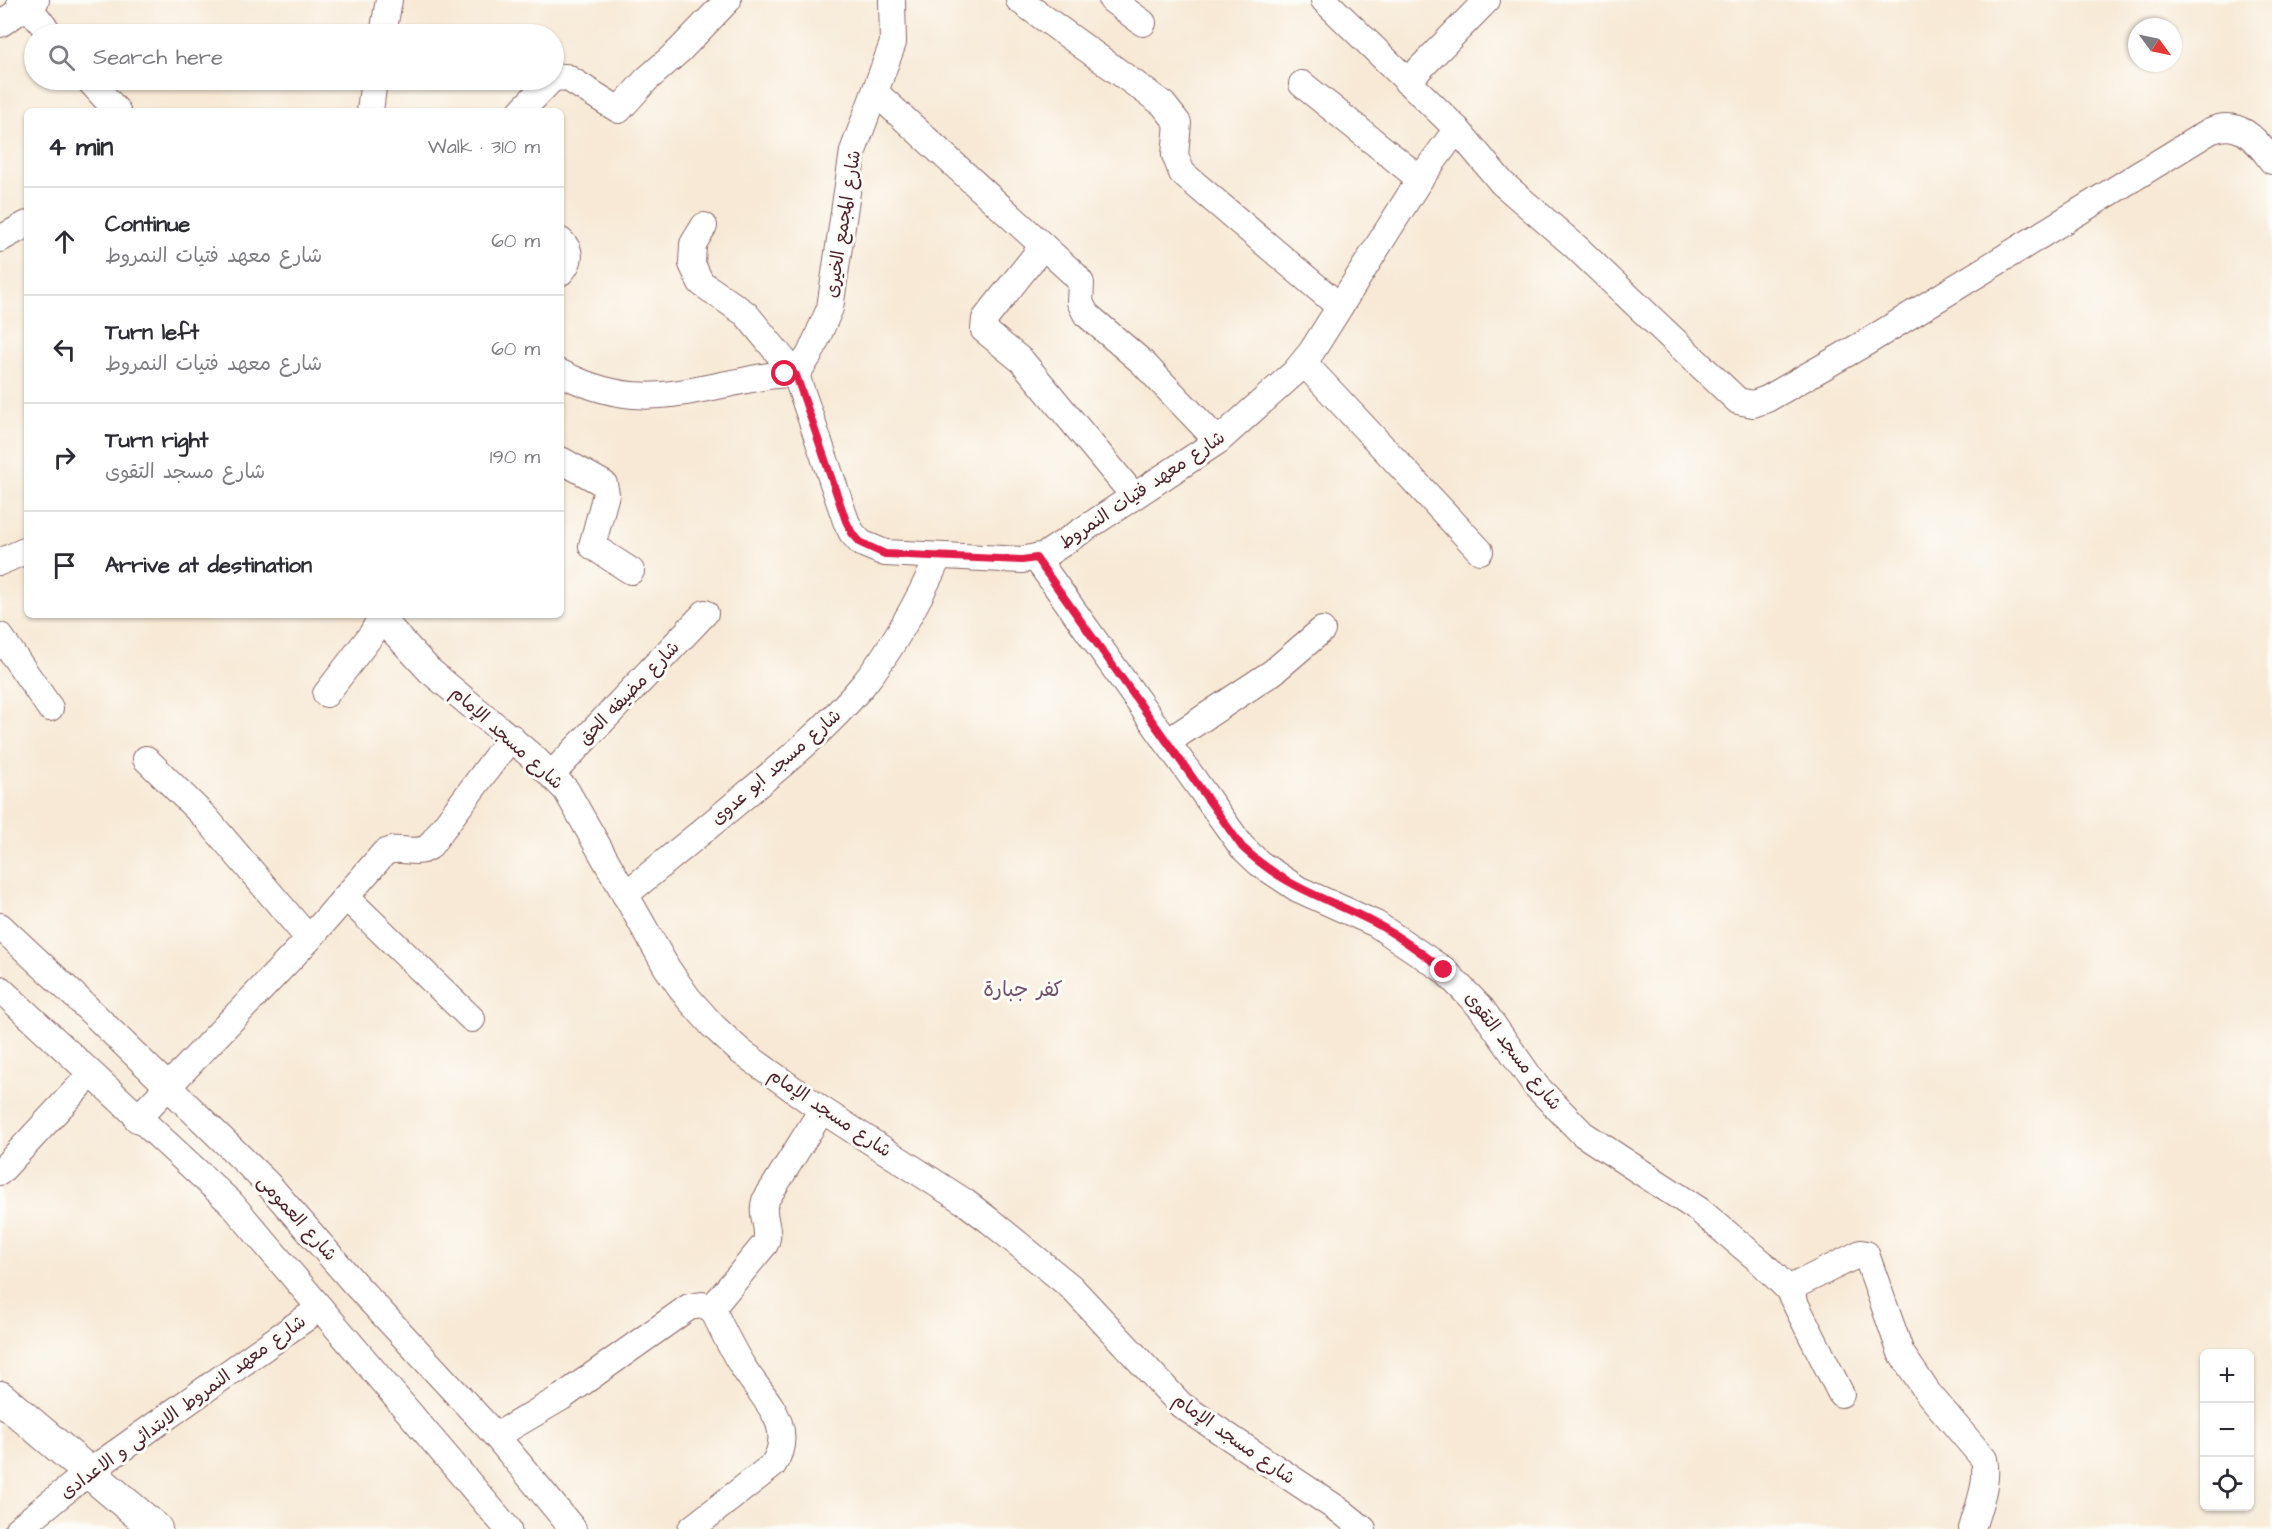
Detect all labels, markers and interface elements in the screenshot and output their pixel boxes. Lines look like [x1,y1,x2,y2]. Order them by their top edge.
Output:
north arrow [2128,18,2182,72]
search box [24,24,564,90]
icon: search [45,41,78,74]
text: Search here [93,42,223,73]
text: 4 min [48,129,113,165]
text: Walk · 310 m [428,133,540,161]
street label: شارع المجمع الخيرى [819,148,867,300]
text: Continue [105,209,190,240]
icon: ahead [48,225,81,258]
text: 60 m [491,227,540,255]
text: شارع معهد فتيات النمروط [105,242,322,270]
text: Turn left [105,317,199,348]
icon: left [48,333,81,366]
text: 60 m [491,335,540,363]
text: شارع معهد فتيات النمروط [105,350,322,378]
route start [771,360,797,386]
text: Turn right [105,425,208,456]
street label: شارع معهد فتيات النمروط [1054,425,1230,555]
icon: right [48,441,81,474]
text: 190 m [490,443,540,471]
text: شارع مسجد التقوى [105,458,265,486]
icon: arrive [48,549,81,582]
text: Arrive at destination [105,550,312,581]
street label: شارع مضيفه الحق [573,635,685,751]
street label: شارع مسجد الإمام [445,681,569,796]
street label: شارع مسجد ابو عدوى [705,703,847,831]
route end [1430,956,1456,982]
district label: كفر جبارة [983,975,1063,1004]
street label: شارع مسجد التقوى [1459,986,1567,1116]
street label: شارع مسجد الإمام [763,1063,896,1164]
street label: شارع العمومى [252,1169,342,1267]
street label: شارع معهد النمروط الابتدائى و الاعدادى [55,1309,311,1505]
map controls [2200,1349,2254,1511]
button: + [2200,1349,2254,1403]
street label: شارع مسجد الإمام [1168,1388,1300,1491]
button: − [2200,1403,2254,1457]
button: locate [2200,1457,2254,1511]

